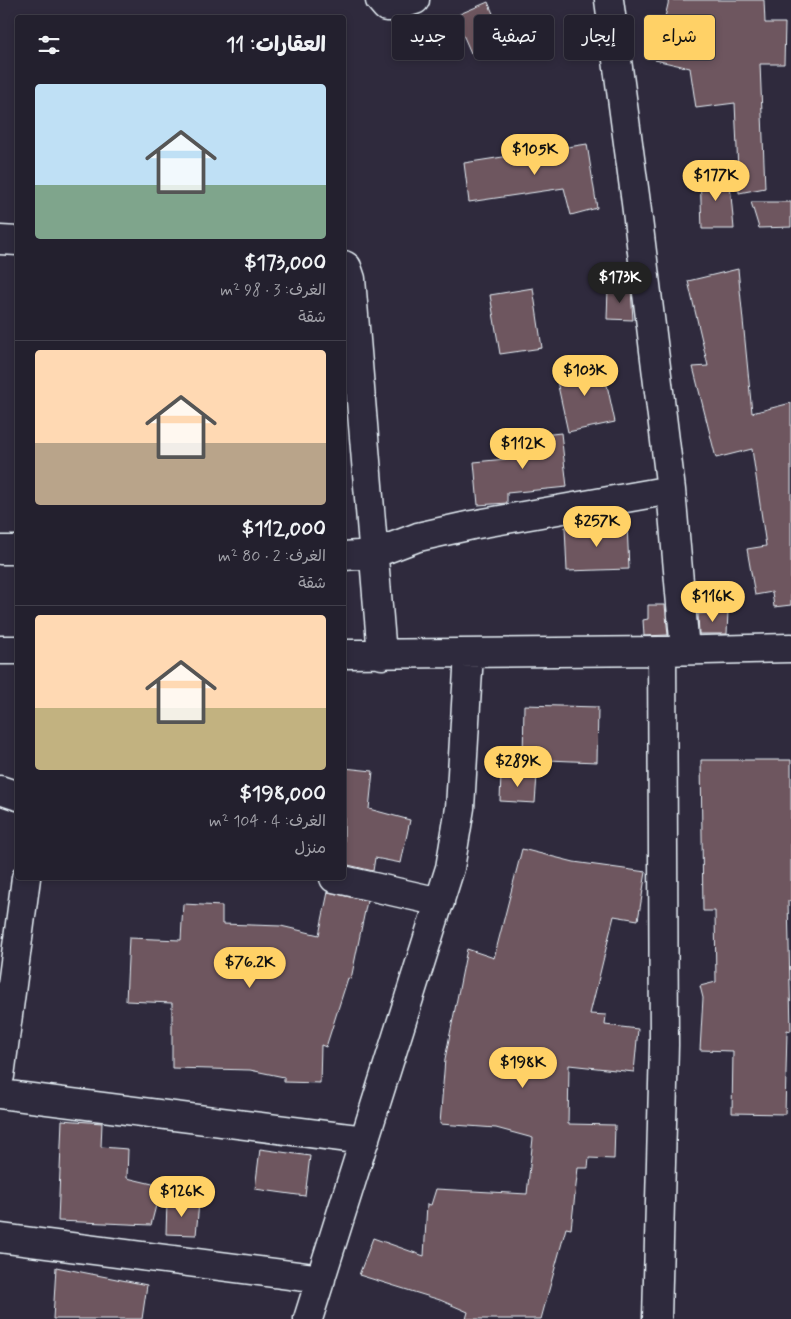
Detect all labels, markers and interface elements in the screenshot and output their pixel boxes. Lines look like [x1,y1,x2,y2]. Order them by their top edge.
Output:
chip: جديد [392,15,464,60]
chip: تصفية [474,15,554,60]
chip: إيجار [564,15,634,60]
chip: شراء [644,15,715,60]
icon: filters [35,31,63,59]
text: العقارات: 11 [226,31,326,59]
icon: home [136,117,226,207]
pin: $105K [500,134,570,176]
text: $105K [512,139,558,160]
pin: $177K [681,160,751,202]
text: $177K [694,165,738,186]
text: $173,000 [244,249,326,277]
pin: $173K [585,262,655,304]
text: $173K [599,267,641,288]
text: الغرف: 3 · 98 m² [220,280,326,301]
text: شقة [298,307,326,328]
pin: $103K [550,354,620,397]
text: $103K [563,360,607,381]
icon: home [136,382,226,472]
pin: $112K [488,428,558,470]
text: $112K [501,433,545,454]
pin: $257K [562,506,632,548]
text: $257K [574,511,620,532]
text: $112,000 [242,515,326,543]
text: الغرف: 2 · 80 m² [218,546,326,567]
text: شقة [298,573,326,594]
pin: $116K [678,580,748,623]
text: $116K [692,586,734,607]
icon: home [136,647,226,737]
pin: $289K [483,746,553,788]
text: $289K [495,751,541,772]
text: $198,000 [239,780,326,808]
text: الغرف: 4 · 104 m² [209,811,326,832]
text: منزل [294,838,326,859]
pin: $76.2K [209,946,291,989]
text: $76.2K [225,952,275,973]
pin: $198K [488,1046,558,1089]
text: $198K [500,1052,546,1073]
pin: $126K [147,1176,217,1218]
text: $126K [160,1181,204,1202]

